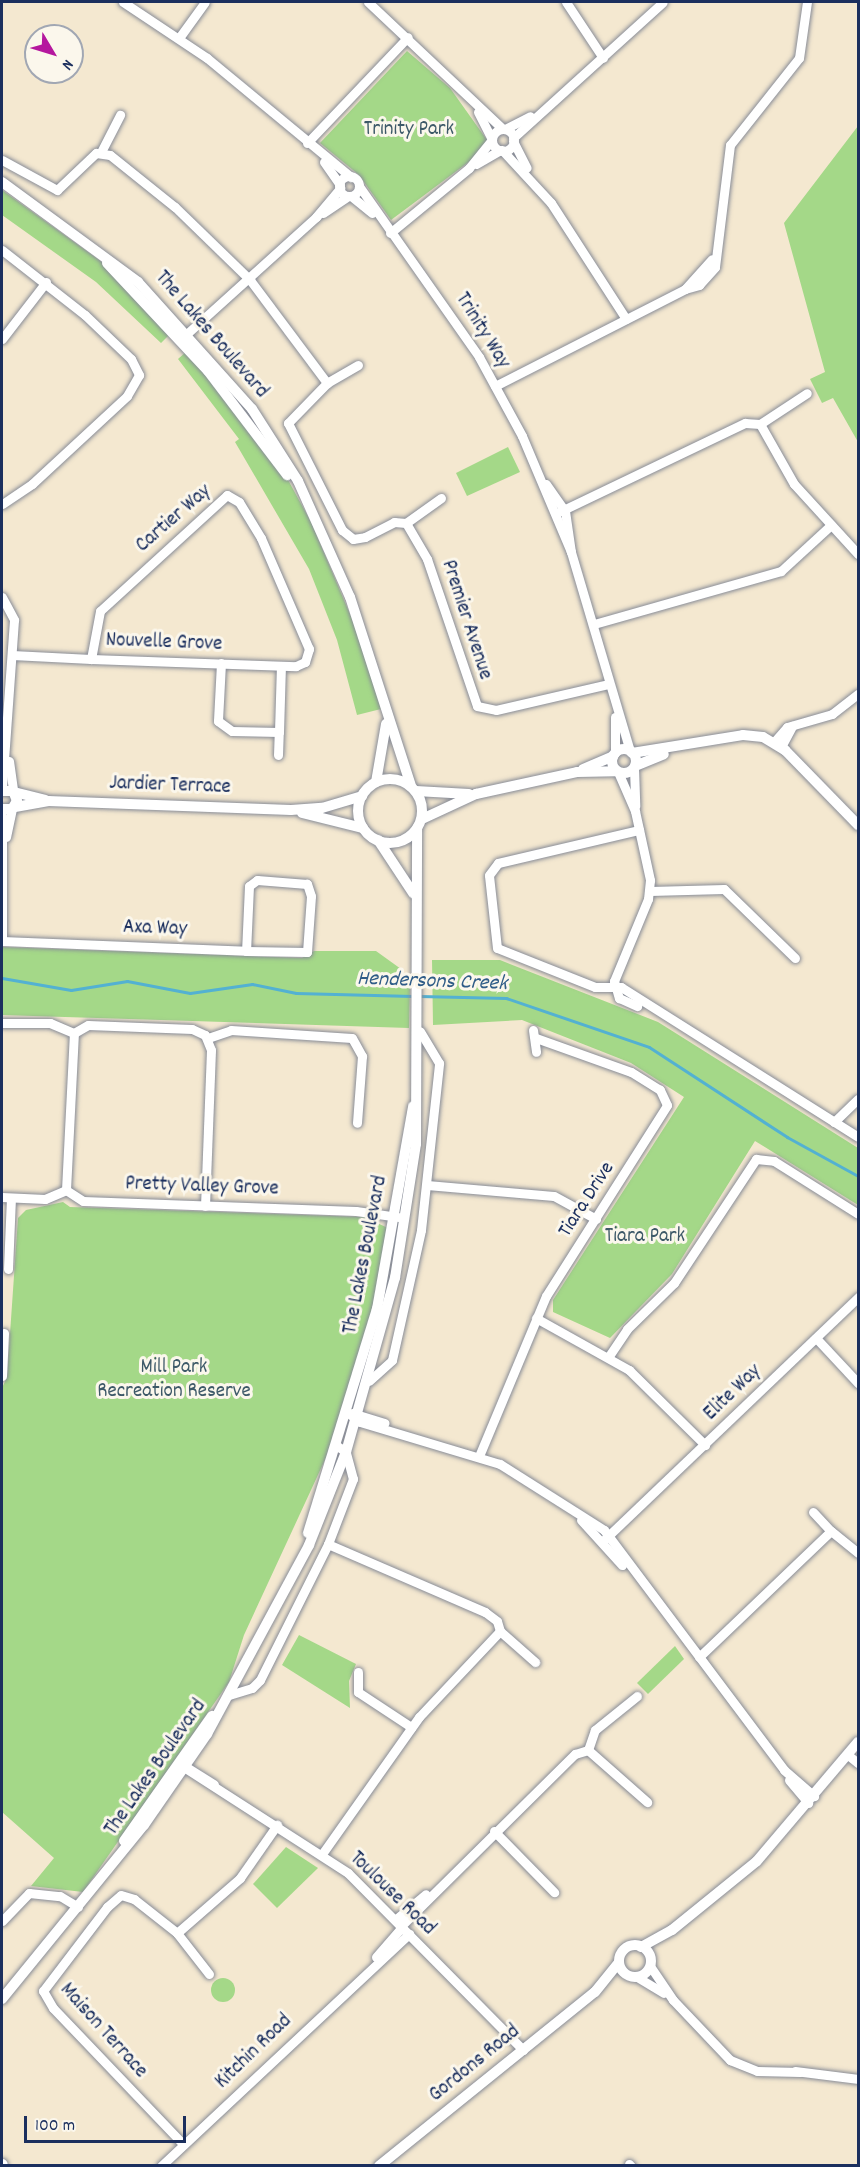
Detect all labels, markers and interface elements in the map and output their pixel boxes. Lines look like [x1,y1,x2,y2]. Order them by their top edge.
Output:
north arrow [24,24,84,84]
text: N [56,54,78,74]
park label: Trinity Park [364,117,454,143]
street label: The Lakes Boulevard [149,266,273,404]
street label: Trinity Way [449,288,515,374]
street label: Cartier Way [131,479,217,559]
street label: Premier Avenue [435,557,497,683]
street label: Nouvelle Grove [105,628,223,658]
street label: Jardier Terrace [109,771,231,801]
street label: Axa Way [122,915,188,943]
water label: Hendersons Creek [356,966,508,998]
street label: Tiara Drive [553,1157,621,1243]
street label: Pretty Valley Grove [125,1172,279,1202]
street label: The Lakes Boulevard [338,1174,394,1336]
park label: Tiara Park [605,1224,685,1250]
park label: Mill Park Recreation Reserve [97,1355,251,1405]
street label: Elite Way [699,1359,767,1427]
street label: The Lakes Boulevard [100,1695,212,1841]
street label: Toulouse Road [344,1847,440,1941]
street label: Maison Terrace [54,1978,152,2084]
street label: Kitchin Road [210,2009,298,2095]
street label: Gordons Road [424,2020,526,2108]
scale bar [27,2104,189,2142]
text: 100 m [35,2114,75,2139]

